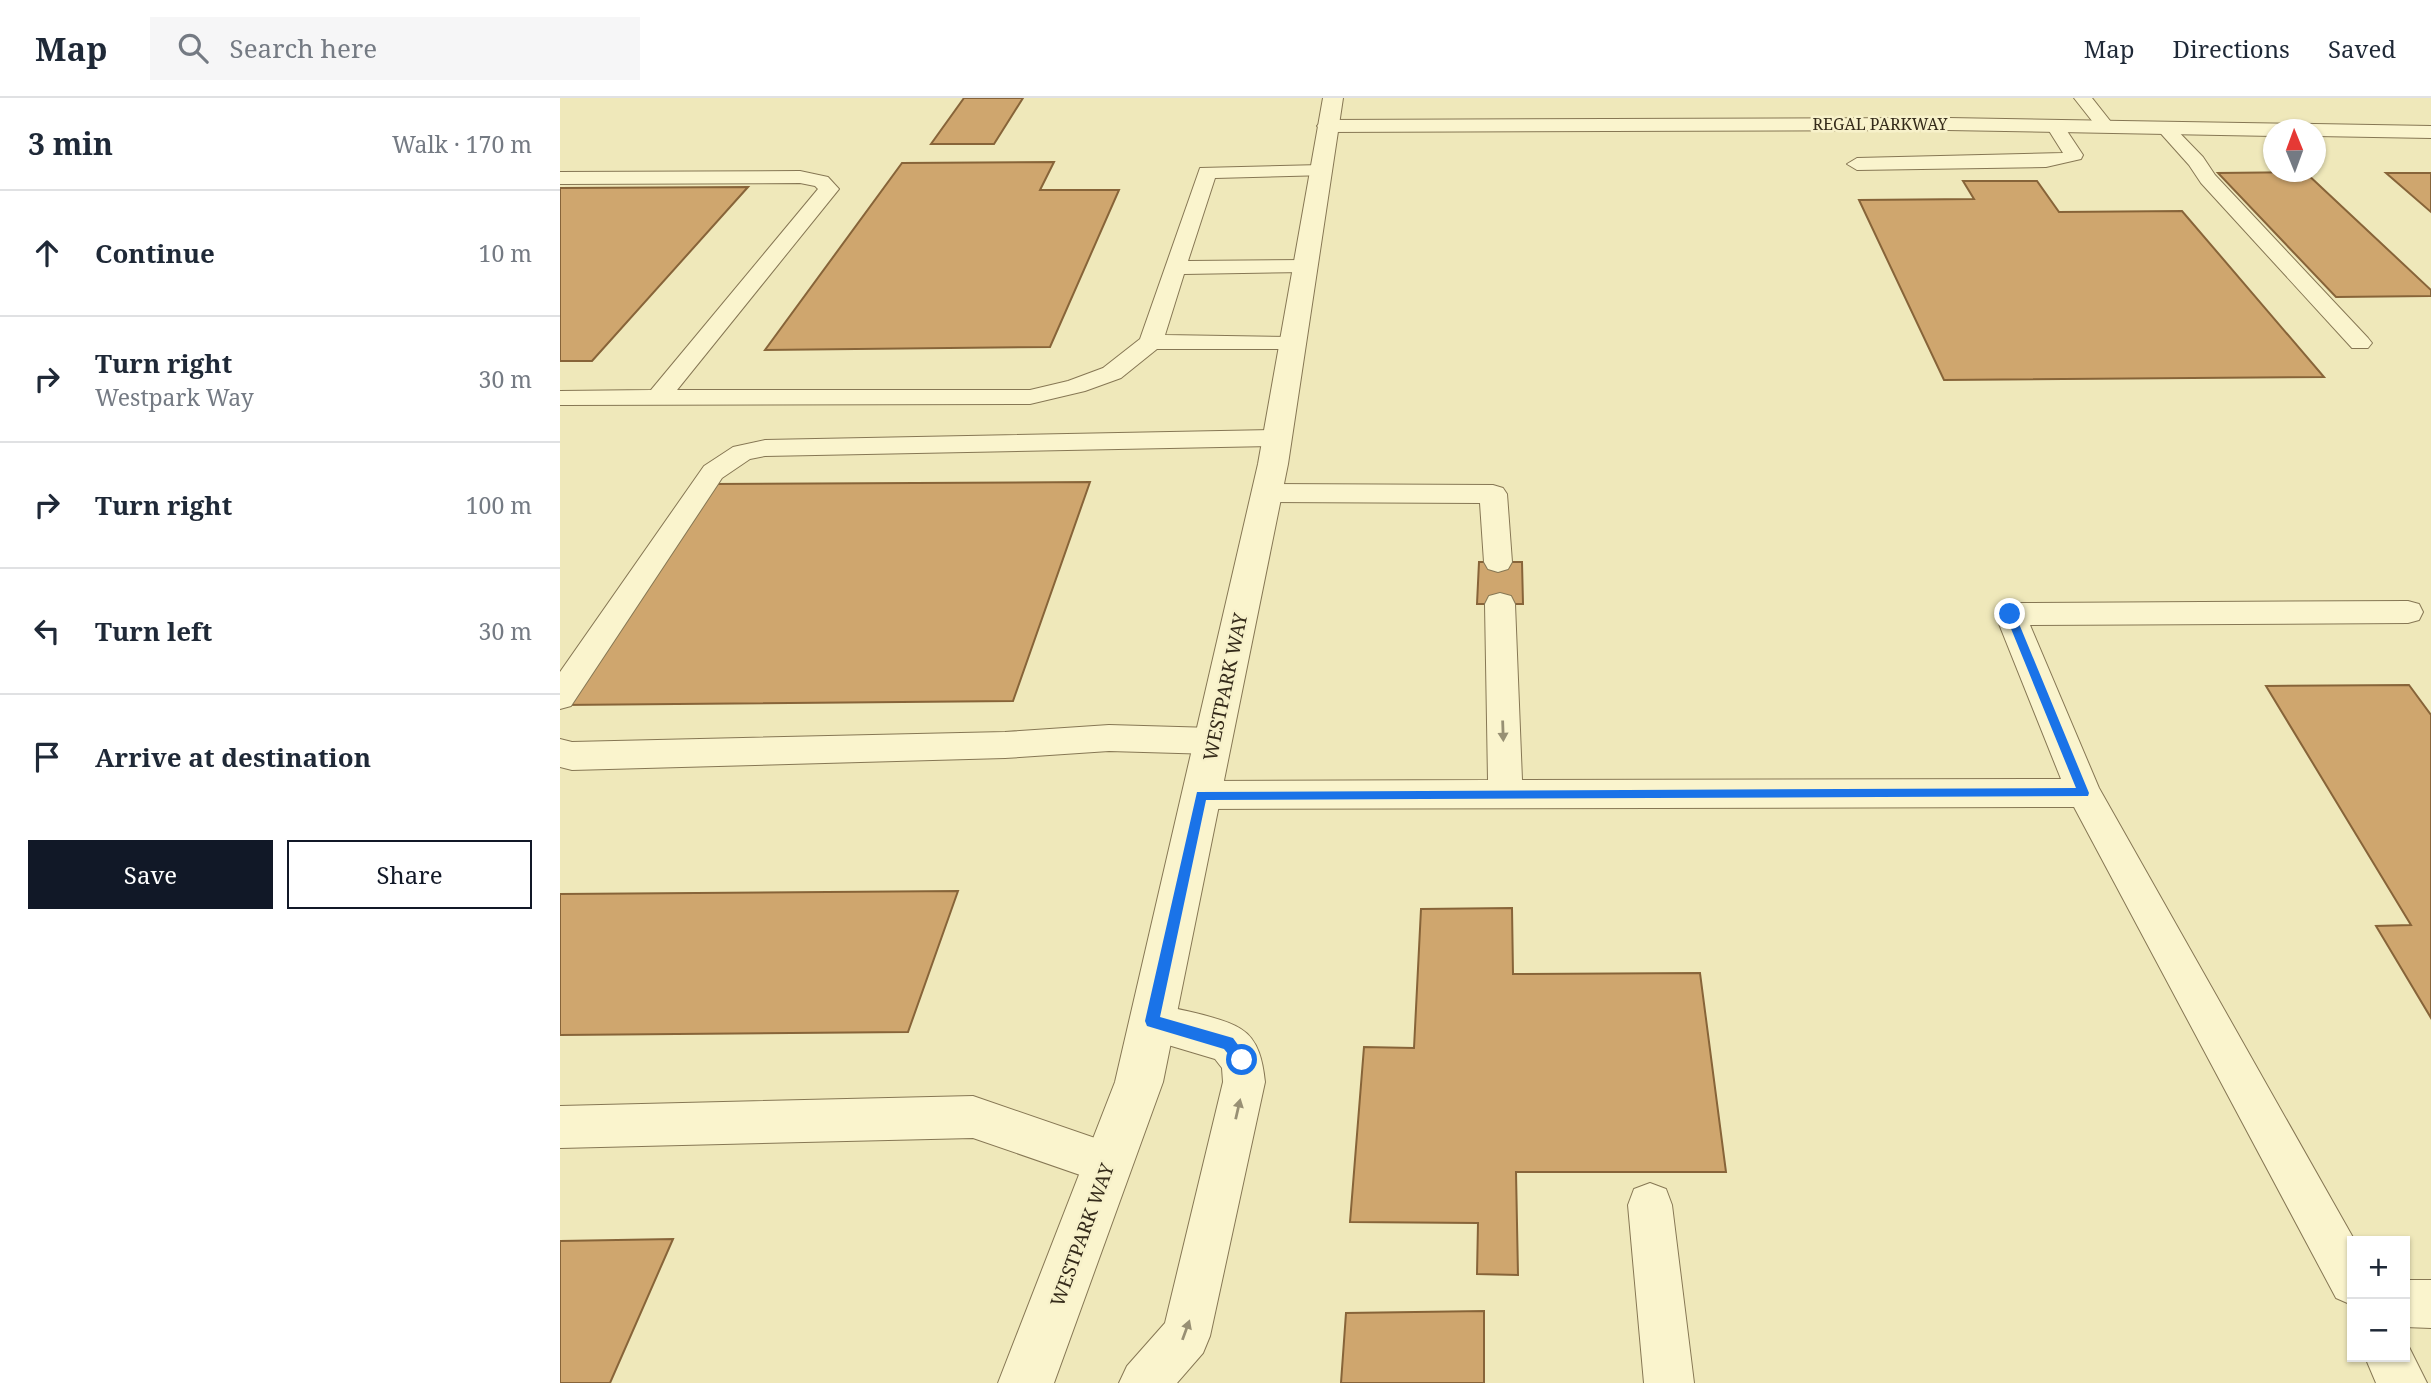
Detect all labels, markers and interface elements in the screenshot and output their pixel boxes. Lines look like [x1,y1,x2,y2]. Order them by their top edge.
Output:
search box [150,17,640,80]
text: Map [35,26,108,71]
icon: search [174,29,212,67]
text: Search here [230,30,377,66]
text: Map [2084,32,2135,65]
text: Directions [2173,32,2290,65]
text: Saved [2328,32,2396,65]
street label: REGAL PARKWAY [1813,113,1948,135]
north arrow [2263,119,2326,182]
text: 3 min [28,123,113,164]
text: Walk · 170 m [392,128,532,160]
icon: ahead [28,234,66,272]
text: Continue [95,235,215,271]
text: 10 m [479,237,532,269]
text: Turn right [95,345,232,381]
icon: right [28,360,66,398]
text: 30 m [479,363,532,395]
text: Westpark Way [95,381,254,413]
icon: right [28,486,66,524]
text: Turn right [95,487,232,523]
text: 100 m [466,489,532,521]
route end [1994,598,2025,629]
street label: WESTPARK WAY [1197,611,1253,763]
icon: left [28,612,66,650]
text: Turn left [95,613,212,649]
text: 30 m [479,615,532,647]
one-way arrow [1497,721,1509,743]
icon: arrive [28,738,66,776]
text: Arrive at destination [95,739,371,775]
button: Save [28,840,273,909]
button: Share [287,840,532,909]
route start [1226,1044,1257,1075]
one-way arrow [1232,1098,1243,1120]
street label: WESTPARK WAY [1044,1160,1120,1310]
map controls [2347,1236,2410,1362]
button: + [2347,1236,2410,1299]
button: − [2347,1299,2410,1362]
one-way arrow [1181,1319,1192,1340]

